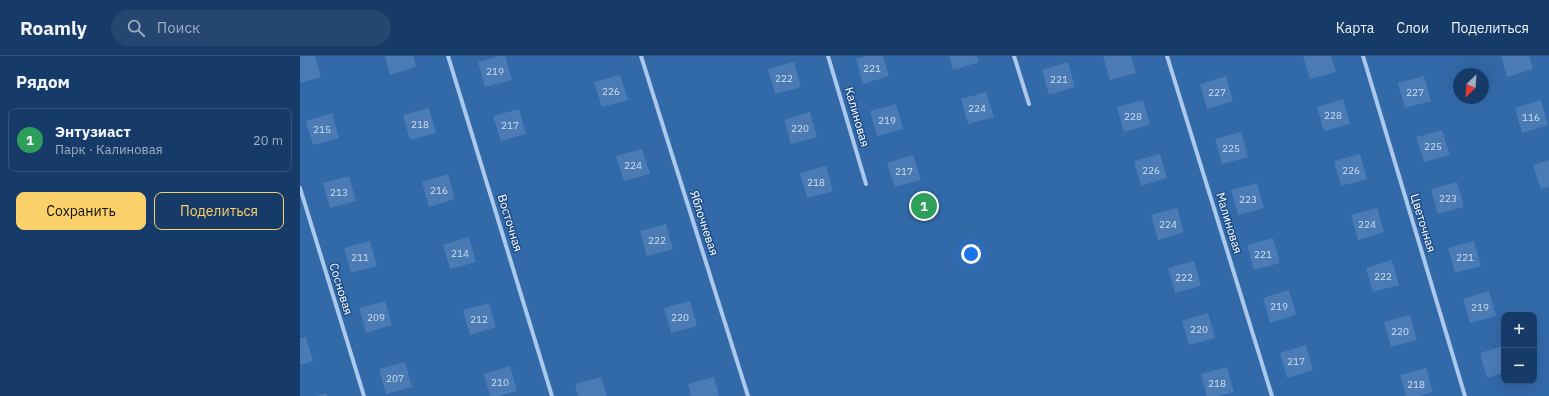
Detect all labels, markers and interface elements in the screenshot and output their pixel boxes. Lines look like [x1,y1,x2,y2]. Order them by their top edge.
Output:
search box [111,10,391,46]
text: Roamly [20,16,87,40]
icon: search [125,17,147,39]
text: Поиск [157,18,200,37]
text: Карта [1336,19,1374,37]
text: Слои [1396,19,1429,37]
text: Поделиться [1451,19,1529,37]
house number: 221 [863,62,881,75]
house number: 219 [486,65,504,78]
north arrow [1453,68,1489,104]
text: Рядом [16,71,70,93]
house number: 222 [775,72,793,85]
house number: 221 [1050,73,1068,86]
house number: 226 [602,85,620,98]
street label: Калиновая [842,85,873,148]
house number: 227 [1208,86,1226,99]
house number: 227 [1406,86,1424,99]
house number: 224 [968,102,986,115]
house number: 228 [1324,109,1342,122]
house number: 228 [1124,110,1142,123]
house number: 116 [1522,111,1540,124]
house number: 219 [878,114,896,127]
house number: 218 [411,118,429,131]
house number: 217 [501,119,519,132]
text: Энтузиаст [55,122,131,141]
house number: 220 [791,122,809,135]
house number: 215 [313,123,331,136]
text: 1 [26,132,34,149]
text: 20 m [253,132,283,149]
house number: 225 [1424,140,1442,153]
text: Парк · Калиновая [55,141,163,158]
house number: 225 [1222,142,1240,155]
house number: 224 [624,159,642,172]
house number: 226 [1142,164,1160,177]
house number: 226 [1342,164,1360,177]
house number: 217 [895,165,913,178]
house number: 218 [807,176,825,189]
house number: 216 [430,184,448,197]
house number: 213 [330,186,348,199]
street label: Яблочневая [687,188,722,257]
street label: Малиновая [1213,190,1246,255]
pin: 1 [911,191,937,221]
button: Сохранить [16,192,146,230]
button: Поделиться [154,192,284,230]
street label: Восточная [495,192,526,253]
street label: Цветочная [1407,192,1439,254]
house number: 223 [1439,192,1457,205]
house number: 223 [1239,193,1257,206]
house number: 224 [1159,218,1177,231]
house number: 224 [1358,218,1376,231]
house number: 222 [648,234,666,247]
your location [961,244,981,264]
house number: 214 [451,247,469,260]
house number: 221 [1254,248,1272,261]
house number: 211 [351,251,369,264]
house number: 221 [1456,251,1474,264]
street label: Сосновая [326,261,356,317]
house number: 222 [1374,270,1392,283]
house number: 222 [1175,271,1193,284]
house number: 219 [1270,300,1288,313]
house number: 219 [1471,301,1489,314]
house number: 209 [367,311,385,324]
house number: 220 [671,311,689,324]
map controls [1501,312,1537,384]
button: + [1501,312,1537,348]
house number: 212 [470,313,488,326]
house number: 220 [1190,323,1208,336]
house number: 220 [1391,325,1409,338]
button: − [1501,348,1537,384]
house number: 217 [1287,355,1305,368]
house number: 207 [386,372,404,385]
house number: 210 [491,376,509,389]
house number: 218 [1208,377,1226,390]
house number: 218 [1407,378,1425,391]

